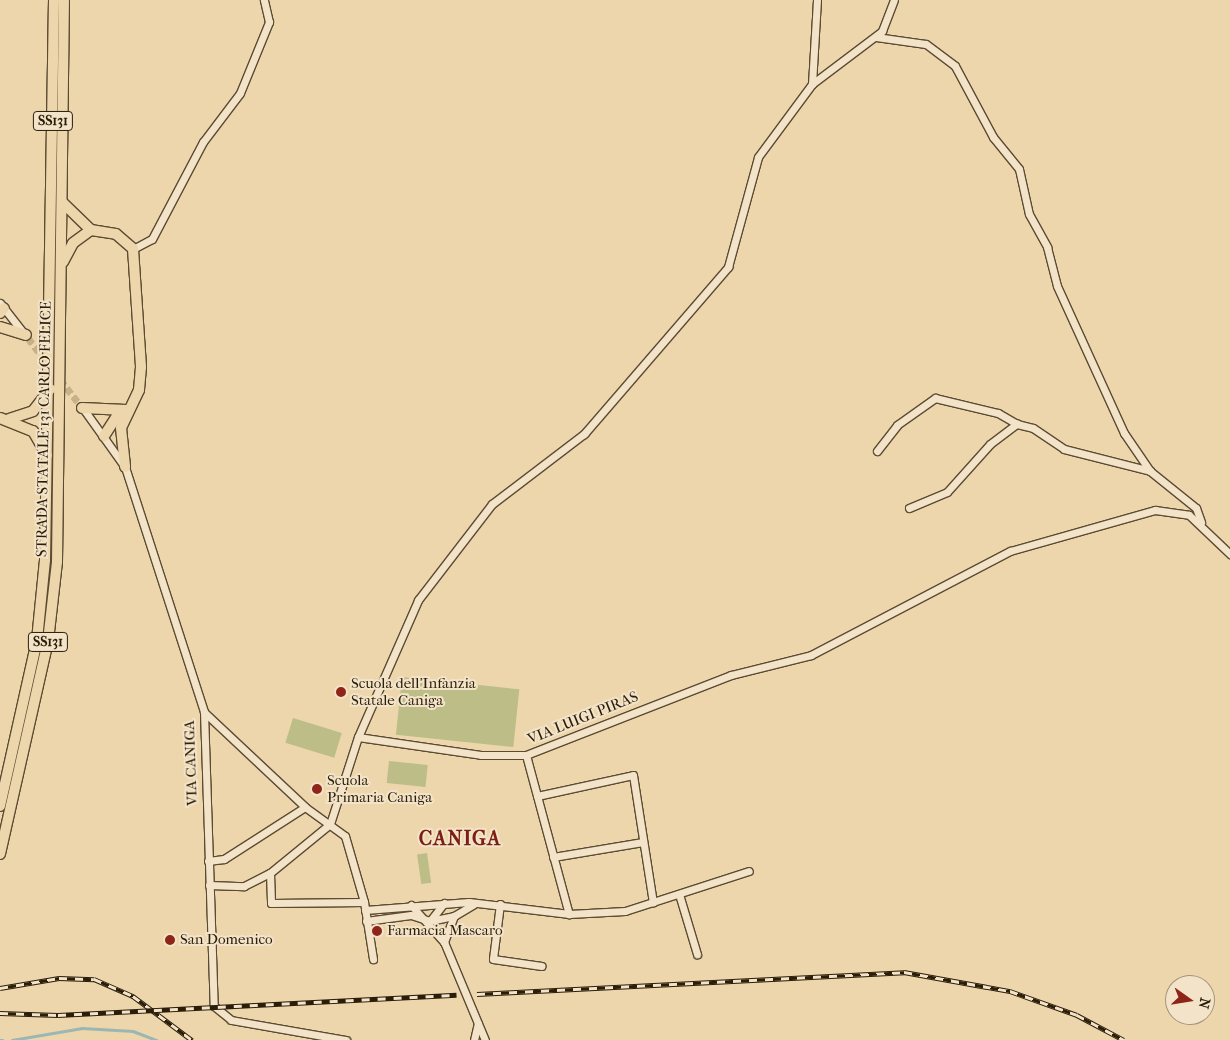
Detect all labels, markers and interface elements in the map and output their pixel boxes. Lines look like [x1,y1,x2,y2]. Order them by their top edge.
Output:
road number: SS131 [32,110,74,132]
street label: STRADA STATALE 131 CARLO FELICE [33,301,55,557]
road number: SS131 [27,630,69,654]
place label: Scuola dell'Infanzia Statale Caniga [351,674,476,709]
marker: Scuola dell'Infanzia Statale Caniga [335,686,347,698]
street label: VIA LUIGI PIRAS [525,688,641,748]
street label: VIA CANIGA [181,720,201,806]
place label: Scuola Primaria Caniga [327,771,432,806]
marker: Scuola Primaria Caniga [311,783,323,795]
district label: CANIGA [418,826,502,850]
place label: Farmacia Mascaro [387,922,503,940]
marker: Farmacia Mascaro [371,925,383,937]
place label: San Domenico [180,931,273,949]
marker: San Domenico [164,934,176,946]
north arrow [1165,975,1215,1025]
text: N [1195,996,1214,1010]

